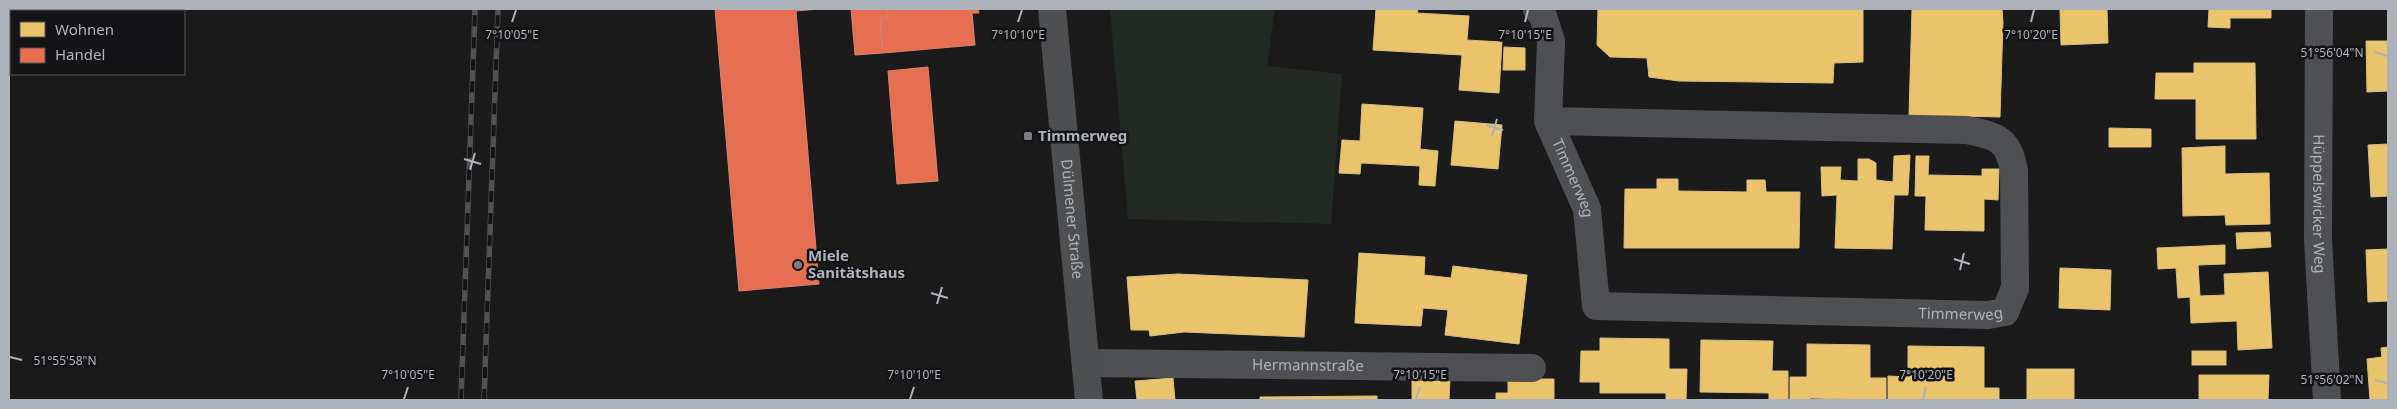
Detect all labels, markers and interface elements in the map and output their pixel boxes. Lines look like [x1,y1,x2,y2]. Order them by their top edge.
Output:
legend [10,10,185,75]
text: Wohnen [55,19,114,39]
text: 7°10'05"E [485,26,539,43]
text: 7°10'10"E [991,26,1045,43]
text: 7°10'15"E [1498,26,1552,43]
text: 7°10'20"E [2004,26,2058,43]
text: Handel [55,44,105,64]
text: 51°56'04"N [2300,44,2364,61]
place label: Timmerweg [1038,125,1127,145]
marker: Timmerweg [1022,130,1034,142]
street label: Hüppelswicker Weg [2309,134,2331,274]
street label: Timmerweg [1548,135,1599,218]
street label: Dülmener Straße [1057,158,1089,280]
place label: Miele Sanitätshaus [808,245,905,282]
marker: Miele Sanitätshaus [792,259,804,271]
street label: Timmerweg [1918,302,2004,324]
text: 51°55'58"N [33,352,97,369]
street label: Hermannstraße [1252,354,1364,375]
text: 7°10'05"E [381,366,435,383]
text: 7°10'10"E [887,366,941,383]
text: 7°10'15"E [1393,366,1447,383]
text: 7°10'20"E [1899,366,1953,383]
text: 51°56'02"N [2300,371,2364,388]

